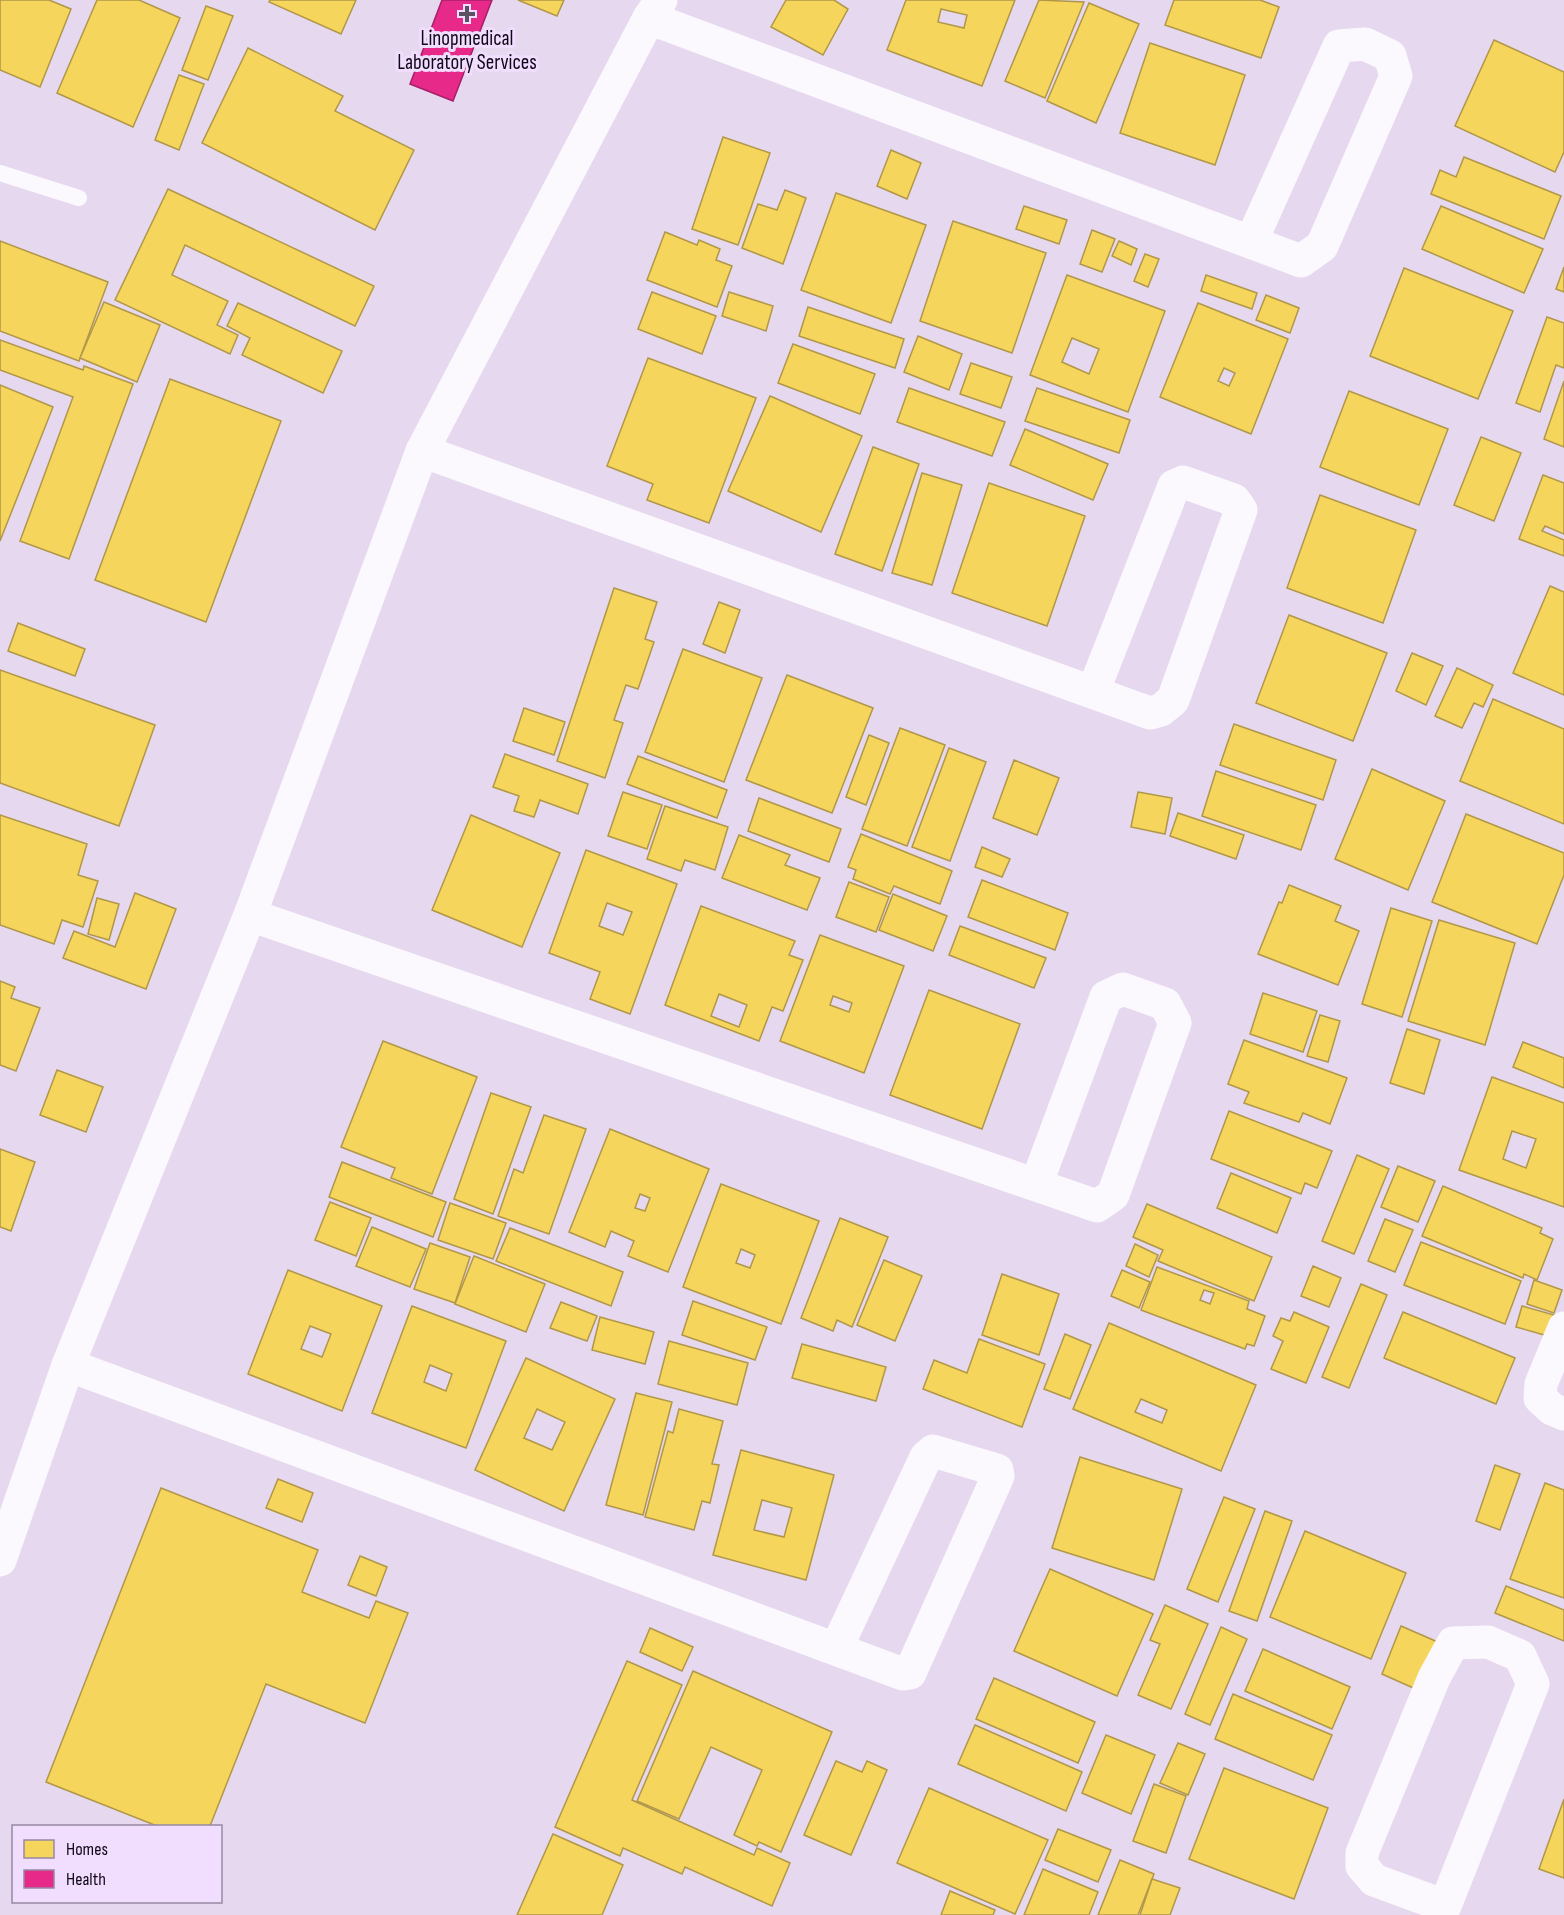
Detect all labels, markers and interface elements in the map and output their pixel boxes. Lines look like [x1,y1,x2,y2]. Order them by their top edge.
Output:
marker: Linopmedical Laboratory Services [458,5,476,23]
place label: Linopmedical Laboratory Services [397,26,537,75]
legend [12,1825,222,1903]
text: Homes [66,1839,108,1860]
text: Health [66,1869,106,1890]

